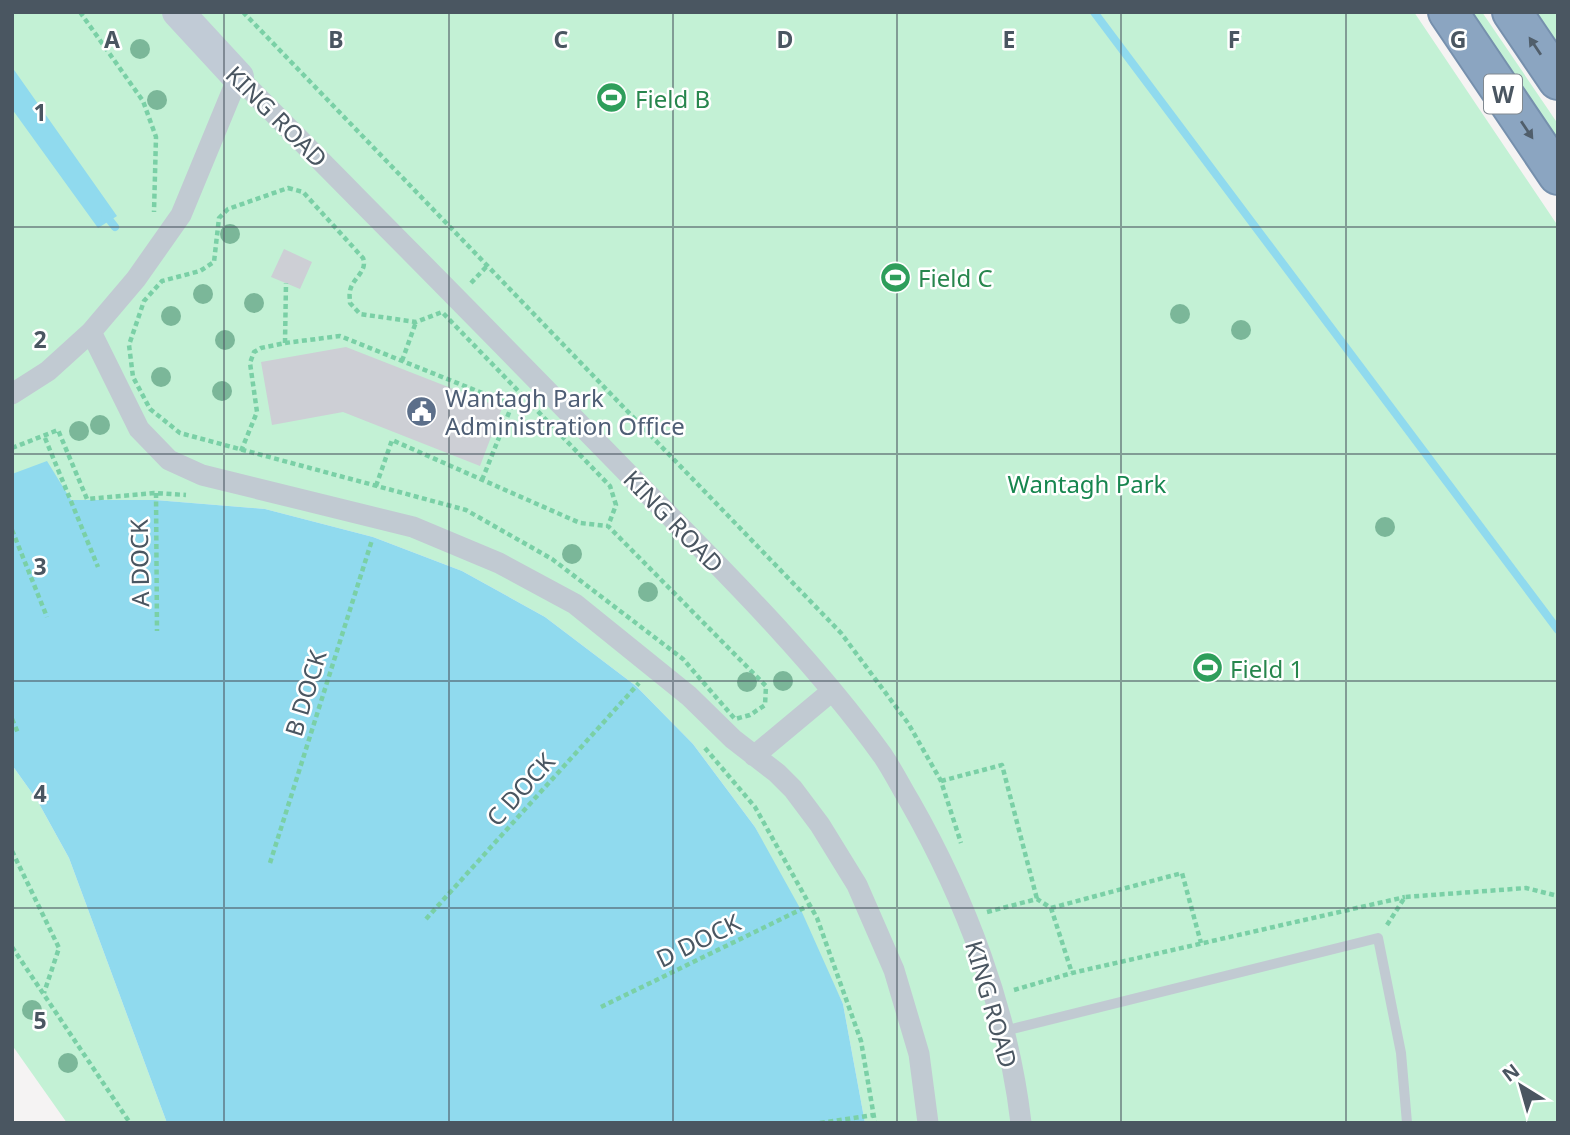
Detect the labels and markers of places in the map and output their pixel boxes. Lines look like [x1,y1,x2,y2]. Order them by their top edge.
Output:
sports icon: Field B [595,81,629,115]
place label: Field B [635,82,710,115]
sports icon: Field C [878,260,912,294]
place label: Field C [918,261,993,294]
place label: Wantagh Park Administration Office [445,381,685,442]
public building icon: Wantagh Park Administration Office [405,394,439,428]
sports icon: Field 1 [1190,651,1224,685]
place label: Field 1 [1230,652,1303,685]

